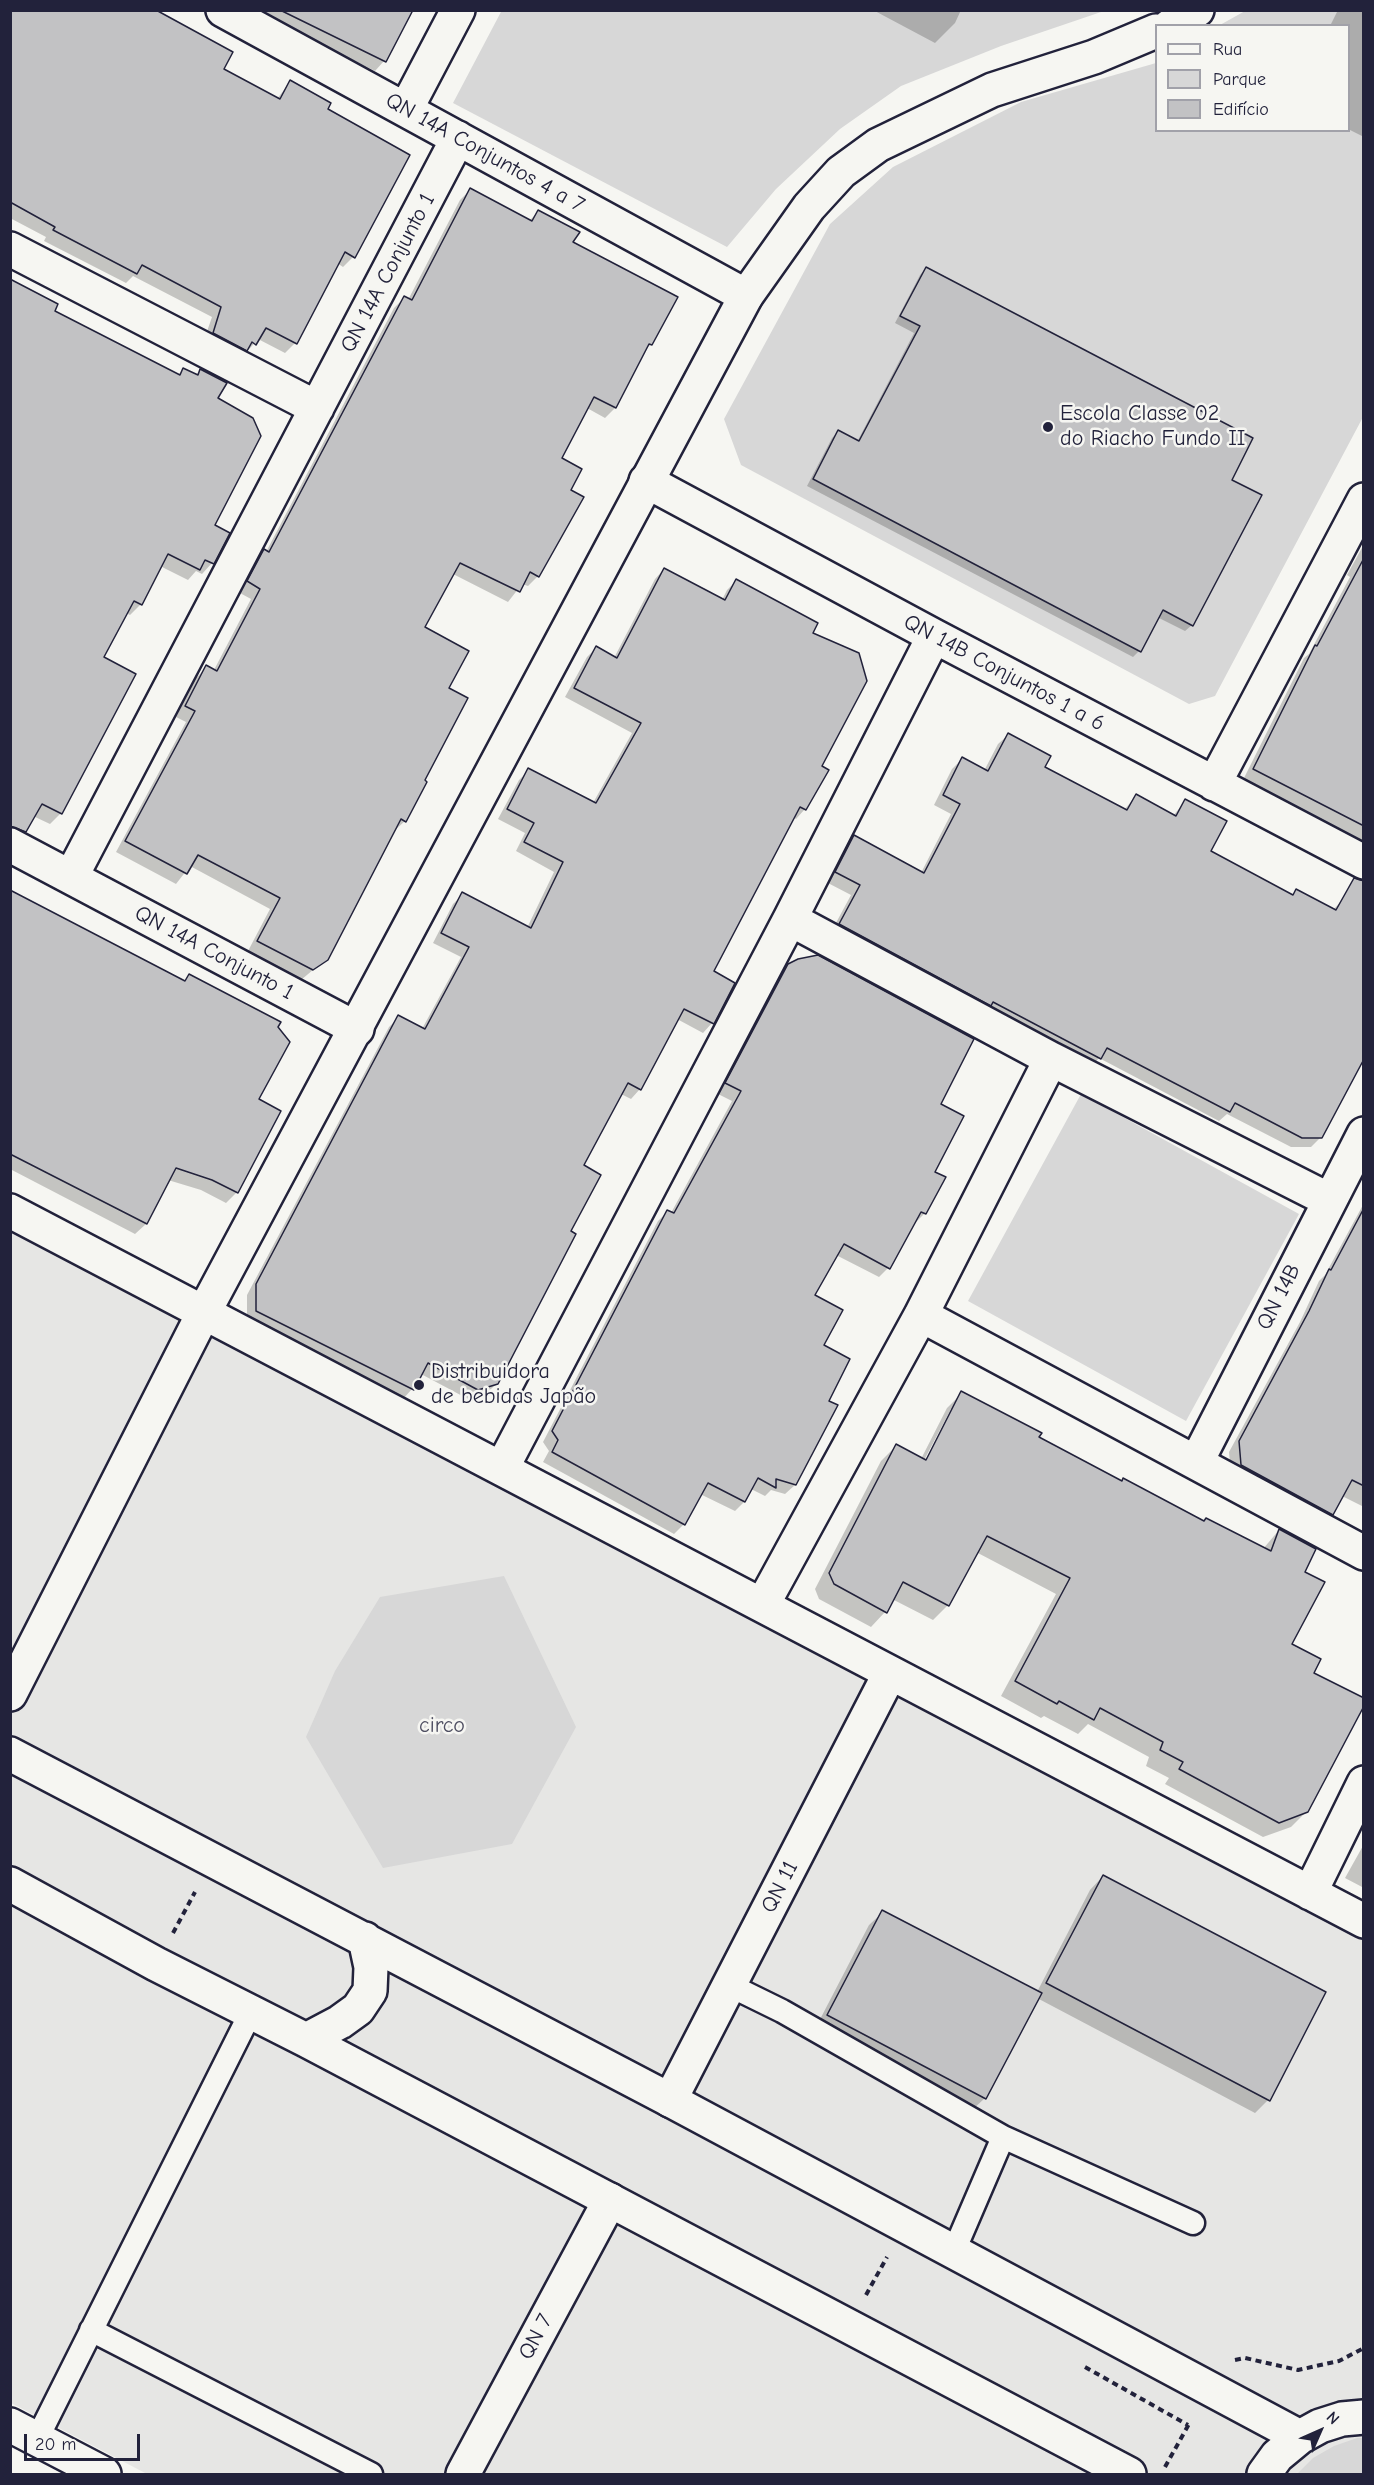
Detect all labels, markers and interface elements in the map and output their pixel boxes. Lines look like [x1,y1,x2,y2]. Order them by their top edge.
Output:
legend [1155,24,1350,132]
text: Rua [1213,39,1242,60]
text: Parque [1213,69,1266,90]
street label: QN 14A Conjuntos 4 a 7 [381,87,589,219]
text: Edifício [1213,99,1269,120]
street label: QN 14A Conjunto 1 [335,189,441,357]
place label: Escola Classe 02 do Riacho Fundo II [1060,401,1245,452]
marker: Escola Classe 02 do Riacho Fundo II [1041,420,1055,434]
street label: QN 14B Conjuntos 1 a 6 [899,609,1109,737]
street label: QN 14A Conjunto 1 [130,900,298,1006]
street label: QN 14B [1251,1260,1307,1334]
place label: Distribuidora de bebidas Japão [431,1359,596,1410]
marker: Distribuidora de bebidas Japão [412,1378,426,1392]
park label: circo [419,1713,465,1739]
street label: QN 11 [756,1857,804,1917]
street label: QN 7 [513,2310,559,2364]
north arrow [1290,2401,1350,2461]
text: N [1323,2408,1343,2428]
scale bar [27,2422,142,2460]
text: 20 m [35,2434,76,2455]

